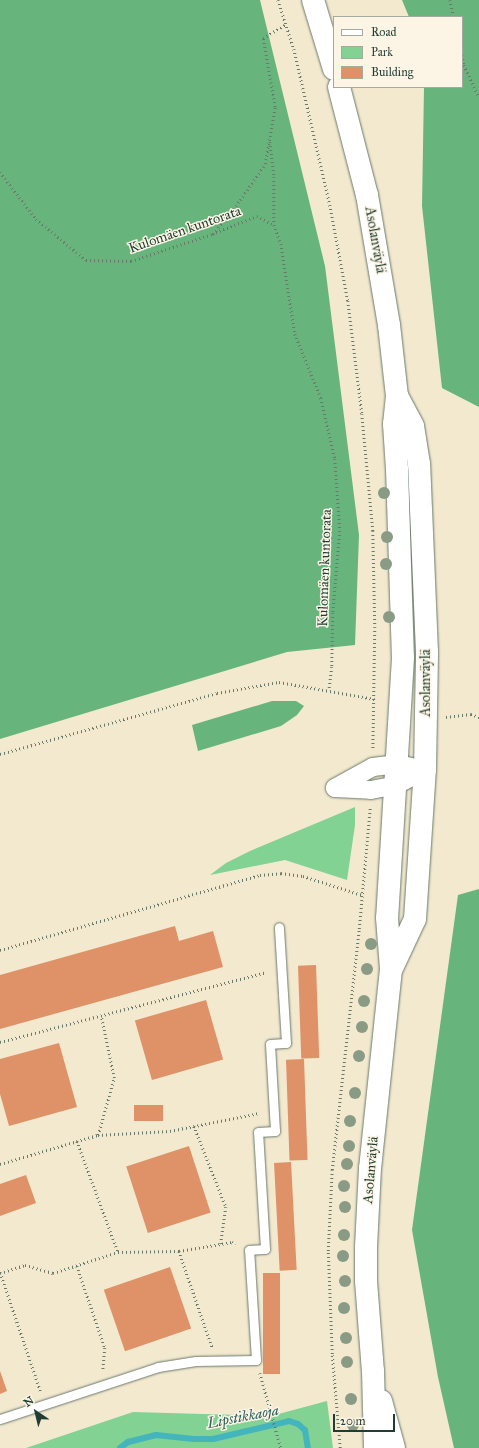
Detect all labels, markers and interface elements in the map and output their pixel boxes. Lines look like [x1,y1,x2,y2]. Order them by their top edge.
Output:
legend [333,16,463,88]
text: Road [371,25,397,39]
text: Park [371,45,393,59]
text: Building [371,65,413,79]
street label: Kulomäen kuntorata [127,203,243,257]
street label: Asolanväylä [361,205,389,275]
street label: Kulomäen kuntorata [315,509,335,627]
street label: Asolanväylä [418,649,434,717]
street label: Asolanväylä [360,1136,382,1204]
north arrow [16,1392,56,1432]
text: N [21,1394,36,1410]
water label: Lipstikkaoja [206,1401,280,1433]
scale bar [335,1406,397,1432]
text: 20 m [340,1414,366,1428]

